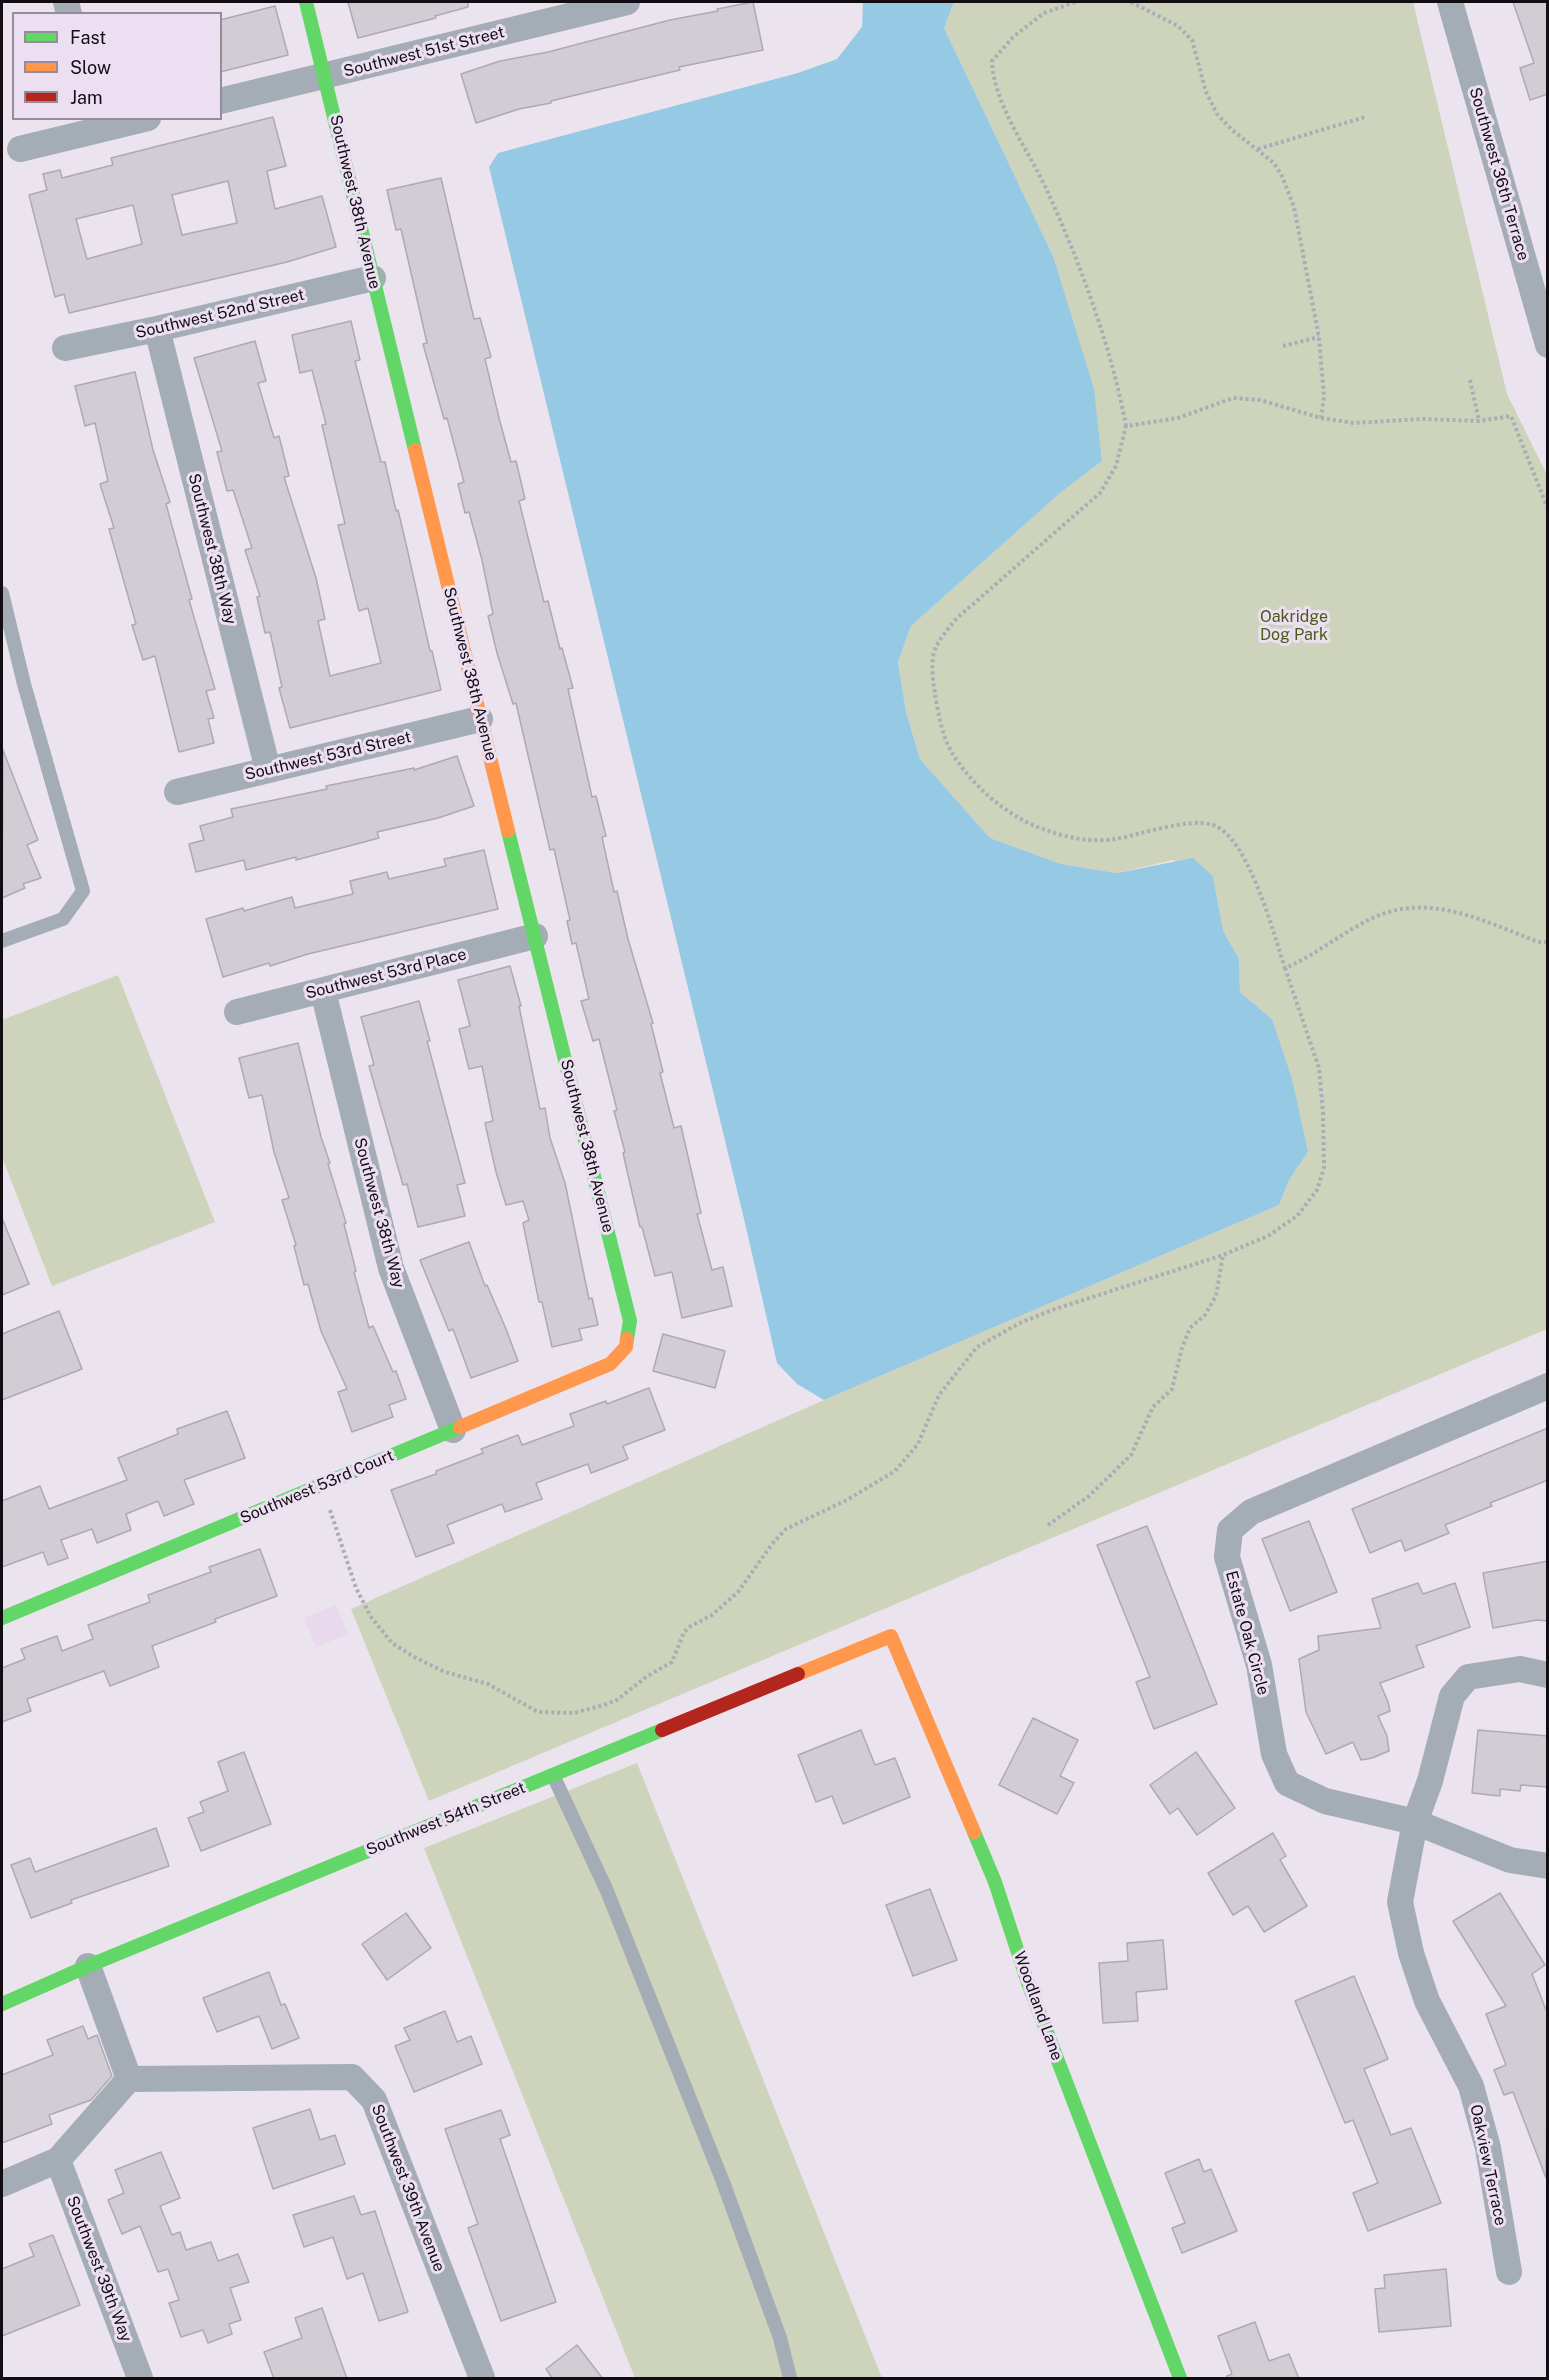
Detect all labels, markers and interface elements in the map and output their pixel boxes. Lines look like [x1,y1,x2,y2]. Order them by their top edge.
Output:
legend [12,12,222,120]
street label: Southwest 51st Street [342,23,506,81]
text: Fast [70,27,106,48]
text: Slow [70,57,111,78]
street label: Southwest 36th Terrace [1465,85,1533,263]
text: Jam [70,87,103,108]
street label: Southwest 38th Avenue [326,113,384,291]
street label: Southwest 52nd Street [134,285,306,343]
street label: Southwest 38th Way [184,472,240,626]
street label: Southwest 38th Avenue [439,585,501,763]
park label: Oakridge Dog Park [1260,607,1328,645]
street label: Southwest 53rd Street [243,728,413,784]
street label: Southwest 53rd Place [304,945,468,1003]
street label: Southwest 38th Avenue [556,1057,618,1235]
street label: Southwest 38th Way [350,1136,408,1290]
street label: Southwest 53rd Court [237,1446,397,1528]
street label: Estate Oak Circle [1221,1569,1273,1697]
street label: Southwest 54th Street [364,1778,528,1860]
street label: Woodland Lane [1009,1949,1067,2063]
street label: Southwest 39th Avenue [367,2102,449,2274]
street label: Oakview Terrace [1466,2103,1510,2227]
street label: Southwest 39th Way [62,2193,136,2345]

